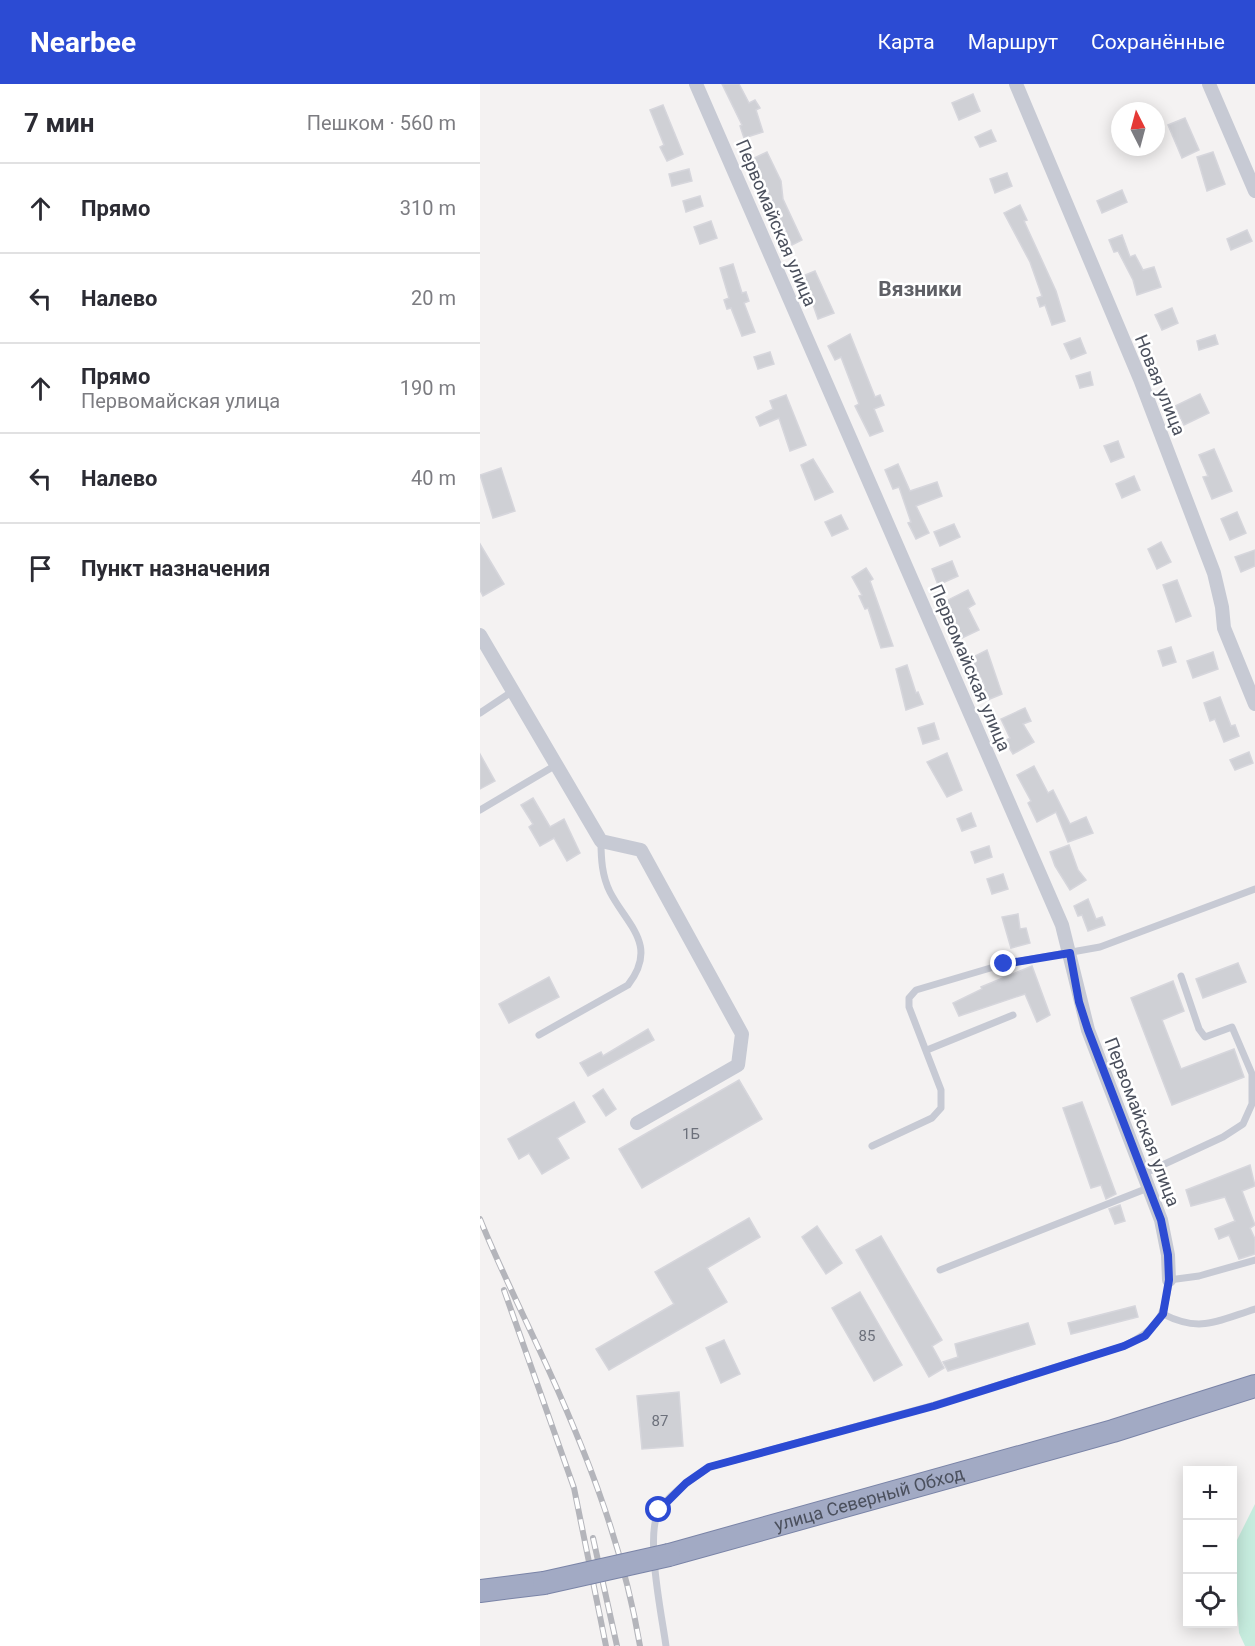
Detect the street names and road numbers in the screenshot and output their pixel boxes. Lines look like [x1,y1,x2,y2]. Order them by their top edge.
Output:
street label: Первомайская улица [732,136,821,309]
street label: Новая улица [1131,331,1190,438]
street label: Первомайская улица [926,581,1015,754]
street label: Первомайская улица [1101,1034,1184,1209]
street label: улица Северный Обход [772,1462,966,1535]

